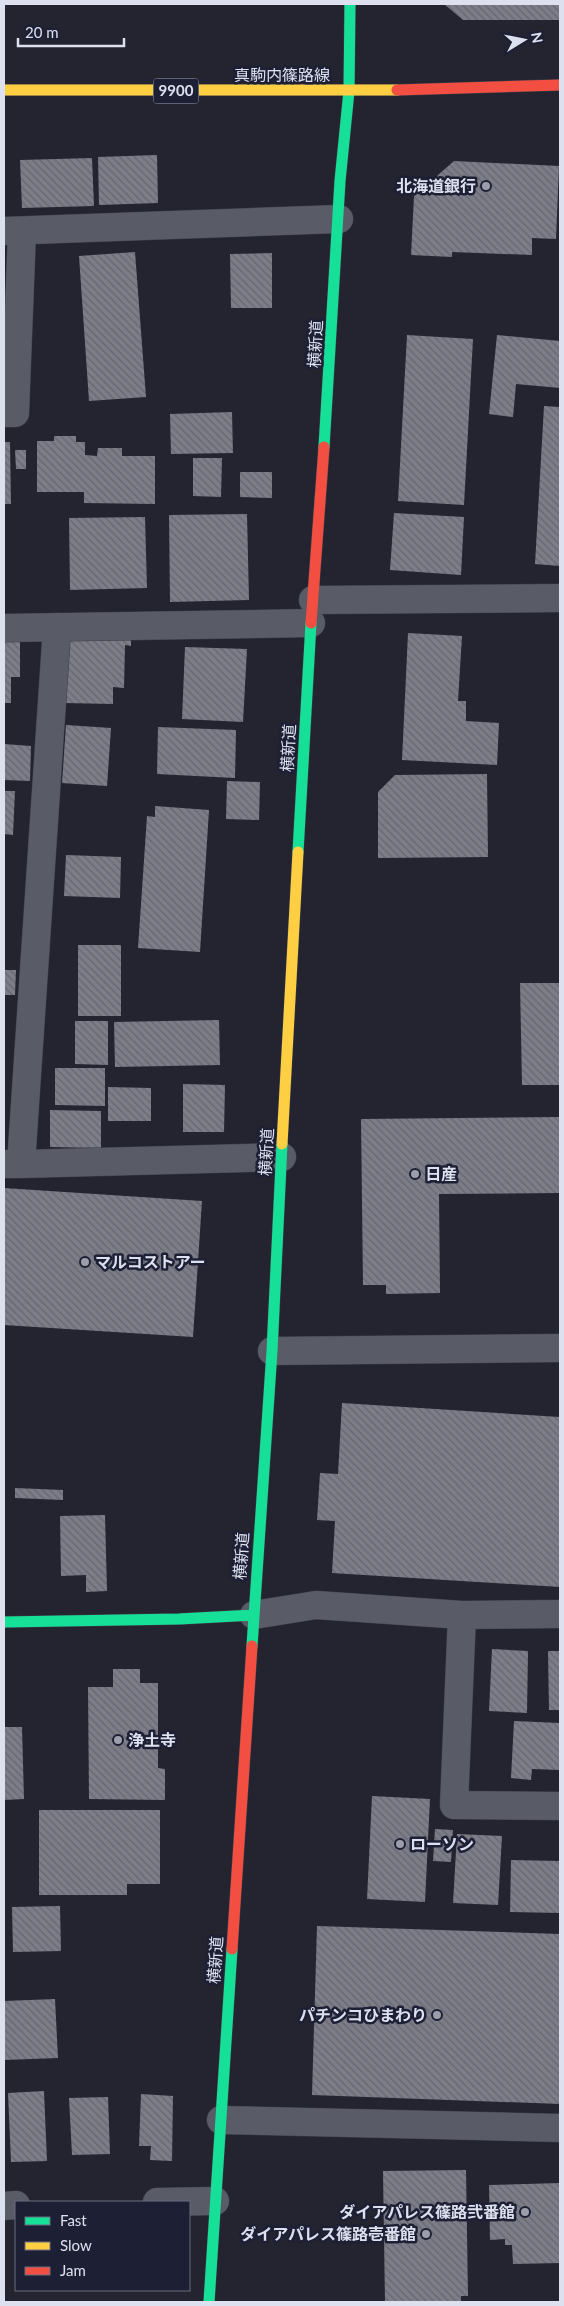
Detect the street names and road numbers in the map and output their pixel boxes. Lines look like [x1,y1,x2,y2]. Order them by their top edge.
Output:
street label: 真駒内篠路線 [234,65,330,84]
road number: 9900 [154,78,198,104]
street label: 横新道 [304,320,325,368]
street label: 横新道 [277,724,298,772]
street label: 横新道 [255,1128,276,1176]
street label: 横新道 [229,1531,252,1581]
street label: 横新道 [203,1935,226,1985]

